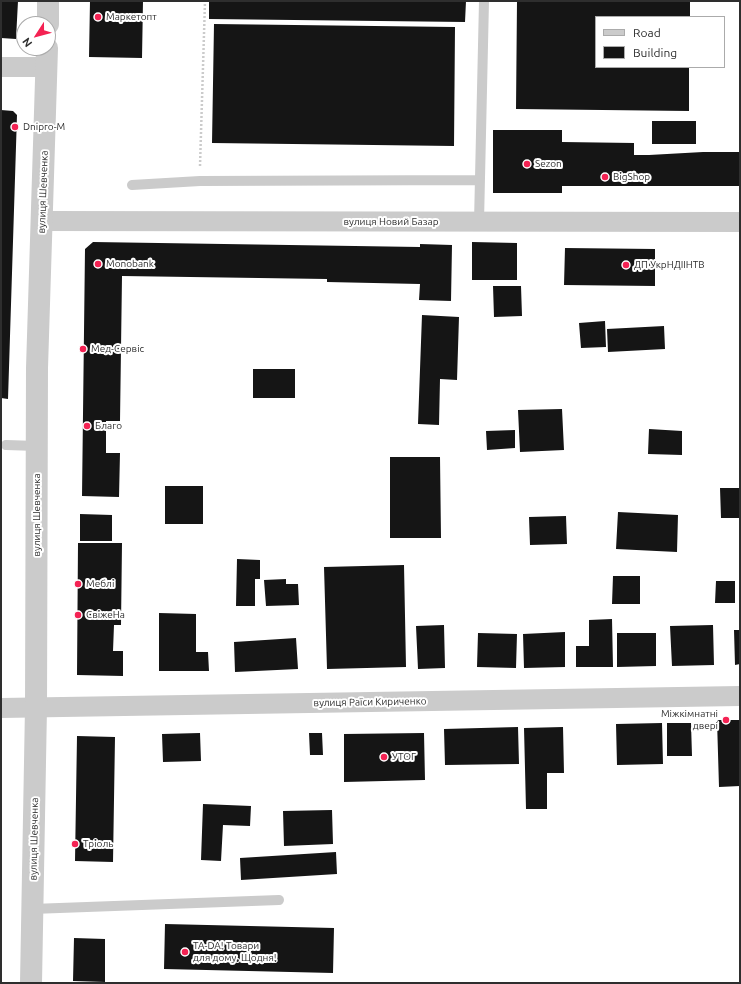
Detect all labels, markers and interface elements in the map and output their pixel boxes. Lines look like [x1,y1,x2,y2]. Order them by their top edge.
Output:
place label: Маркетопт [106,11,157,23]
marker: Маркетопт [93,12,103,22]
north arrow [16,16,56,56]
legend [595,16,725,68]
text: Road [633,26,661,39]
text: N [20,36,34,49]
text: Building [633,46,677,59]
place label: Dnipro-M [23,121,65,133]
marker: Dnipro-M [10,122,20,132]
street label: вулиця Шевченка [36,150,50,234]
place label: Sezon [535,158,562,170]
marker: Sezon [522,159,532,169]
place label: BigShop [613,171,650,183]
marker: BigShop [600,172,610,182]
street label: вулиця Новий Базар [344,216,438,228]
place label: Monobank [106,258,154,270]
marker: Monobank [93,259,103,269]
place label: ДП УкрНДІІНТВ [634,259,705,271]
marker: ДП УкрНДІІНТВ [621,260,631,270]
place label: Мед-Сервіс [91,343,144,355]
marker: Мед-Сервіс [78,344,88,354]
place label: Благо [95,420,122,432]
marker: Благо [82,421,92,431]
street label: вулиця Шевченка [31,473,43,557]
place label: Меблі [86,578,114,590]
marker: Меблі [73,579,83,589]
place label: СвіжеНа [86,609,125,621]
marker: СвіжеНа [73,610,83,620]
street label: вулиця Раїси Кириченко [313,695,427,709]
place label: Міжкімнатні двері [661,708,718,732]
marker: Міжкімнатні двері [721,715,731,725]
place label: УТОГ [392,751,416,763]
marker: УТОГ [379,752,389,762]
street label: вулиця Шевченка [27,797,41,881]
place label: Тріоль [83,838,113,850]
marker: Тріоль [70,839,80,849]
place label: TA-DA! Товари для дому. Щодня! [193,940,277,964]
marker: TA-DA! Товари для дому. Щодня! [180,947,190,957]

